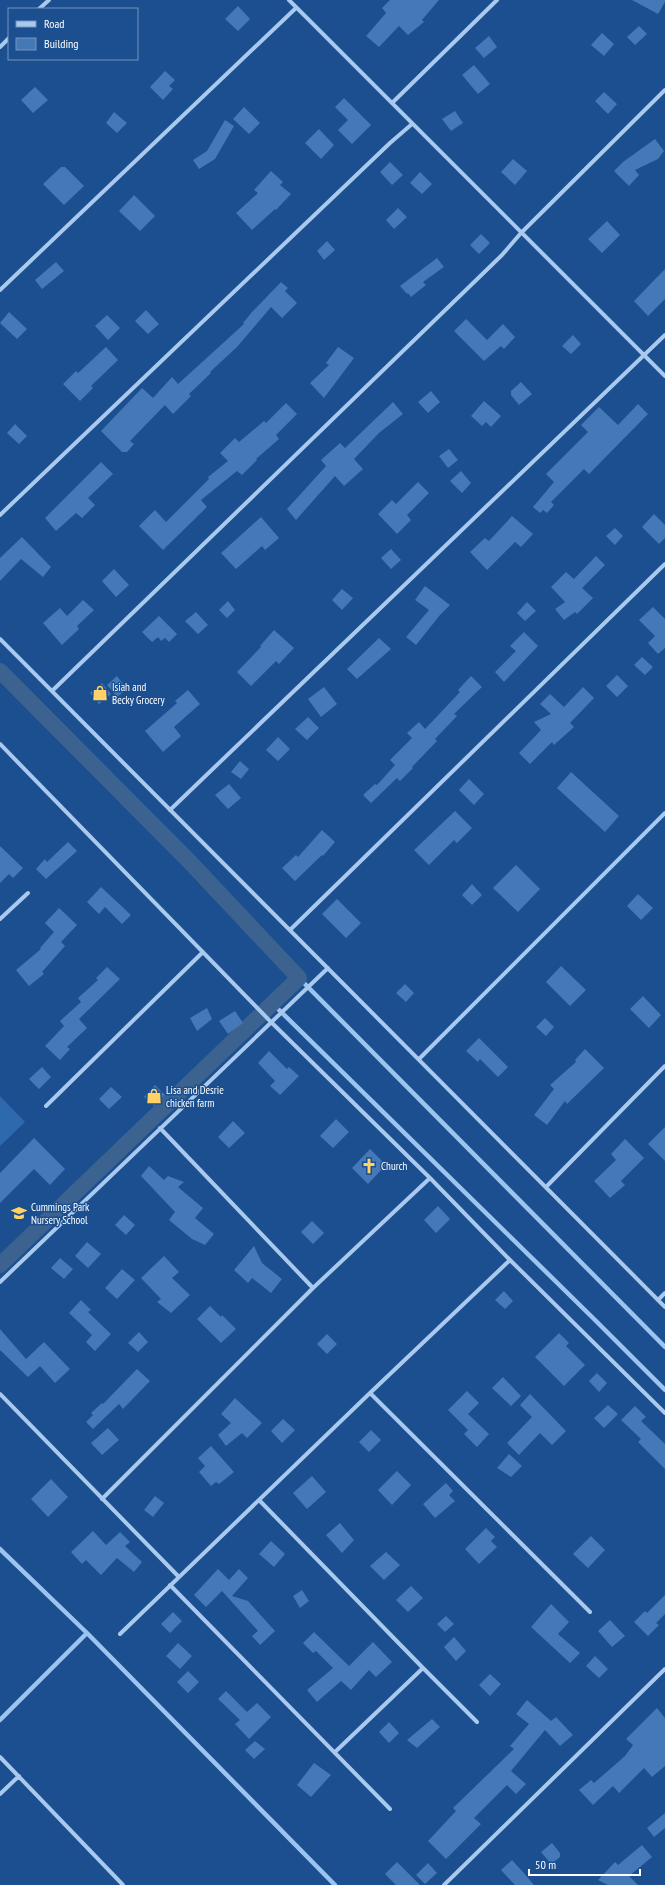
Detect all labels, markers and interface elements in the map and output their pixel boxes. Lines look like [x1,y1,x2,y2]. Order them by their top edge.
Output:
legend [8,8,138,60]
text: Road [44,16,64,31]
text: Building [44,36,79,51]
place label: Isiah and Becky Grocery [112,680,165,707]
shop icon: Isiah and Becky Grocery [91,684,109,702]
place label: Lisa and Desrie chicken farm [166,1083,224,1110]
shop icon: Lisa and Desrie chicken farm [145,1087,163,1105]
church icon: Church [360,1157,378,1175]
place label: Church [381,1159,408,1173]
place label: Cummings Park Nursery School [31,1200,90,1227]
school or university icon: Cummings Park Nursery School [10,1204,28,1222]
scale bar [529,1851,640,1877]
text: 50 m [535,1857,556,1872]

